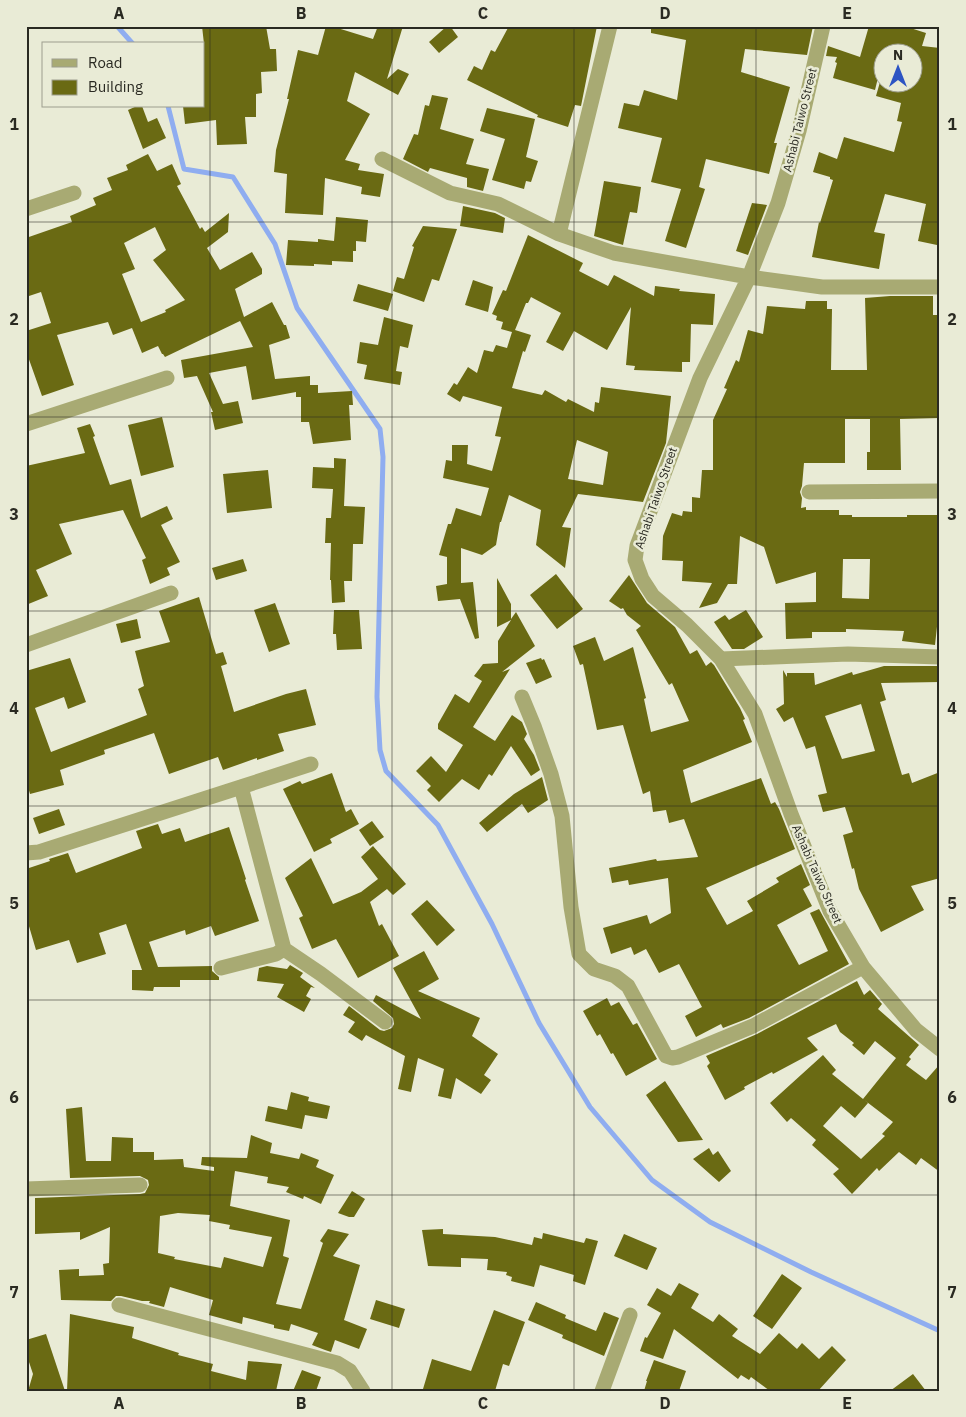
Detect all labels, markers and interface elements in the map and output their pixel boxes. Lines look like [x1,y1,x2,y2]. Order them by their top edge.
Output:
text: A [114,3,125,23]
text: B [296,3,307,23]
text: C [478,3,488,23]
text: D [659,3,671,23]
text: E [842,3,852,23]
legend [42,42,205,108]
north arrow [874,42,924,92]
text: N [893,46,903,64]
text: Road [88,53,123,72]
street label: Ashabi Taiwo Street [779,66,820,173]
text: Building [88,77,143,96]
text: 1 [9,114,19,134]
text: 1 [947,114,957,134]
text: 2 [9,309,19,329]
text: 2 [947,309,957,329]
street label: Ashabi Taiwo Street [631,445,680,551]
text: 3 [9,504,19,524]
text: 3 [947,504,957,524]
text: 4 [9,698,19,718]
text: 4 [947,698,957,718]
street label: Ashabi Taiwo Street [789,822,846,926]
text: 5 [9,893,19,913]
text: 5 [947,893,957,913]
text: 6 [9,1087,19,1107]
text: 6 [947,1087,957,1107]
text: 7 [9,1282,19,1302]
text: 7 [947,1282,957,1302]
text: A [114,1393,125,1413]
text: B [296,1393,307,1413]
text: C [478,1393,488,1413]
text: D [659,1393,671,1413]
text: E [842,1393,852,1413]

